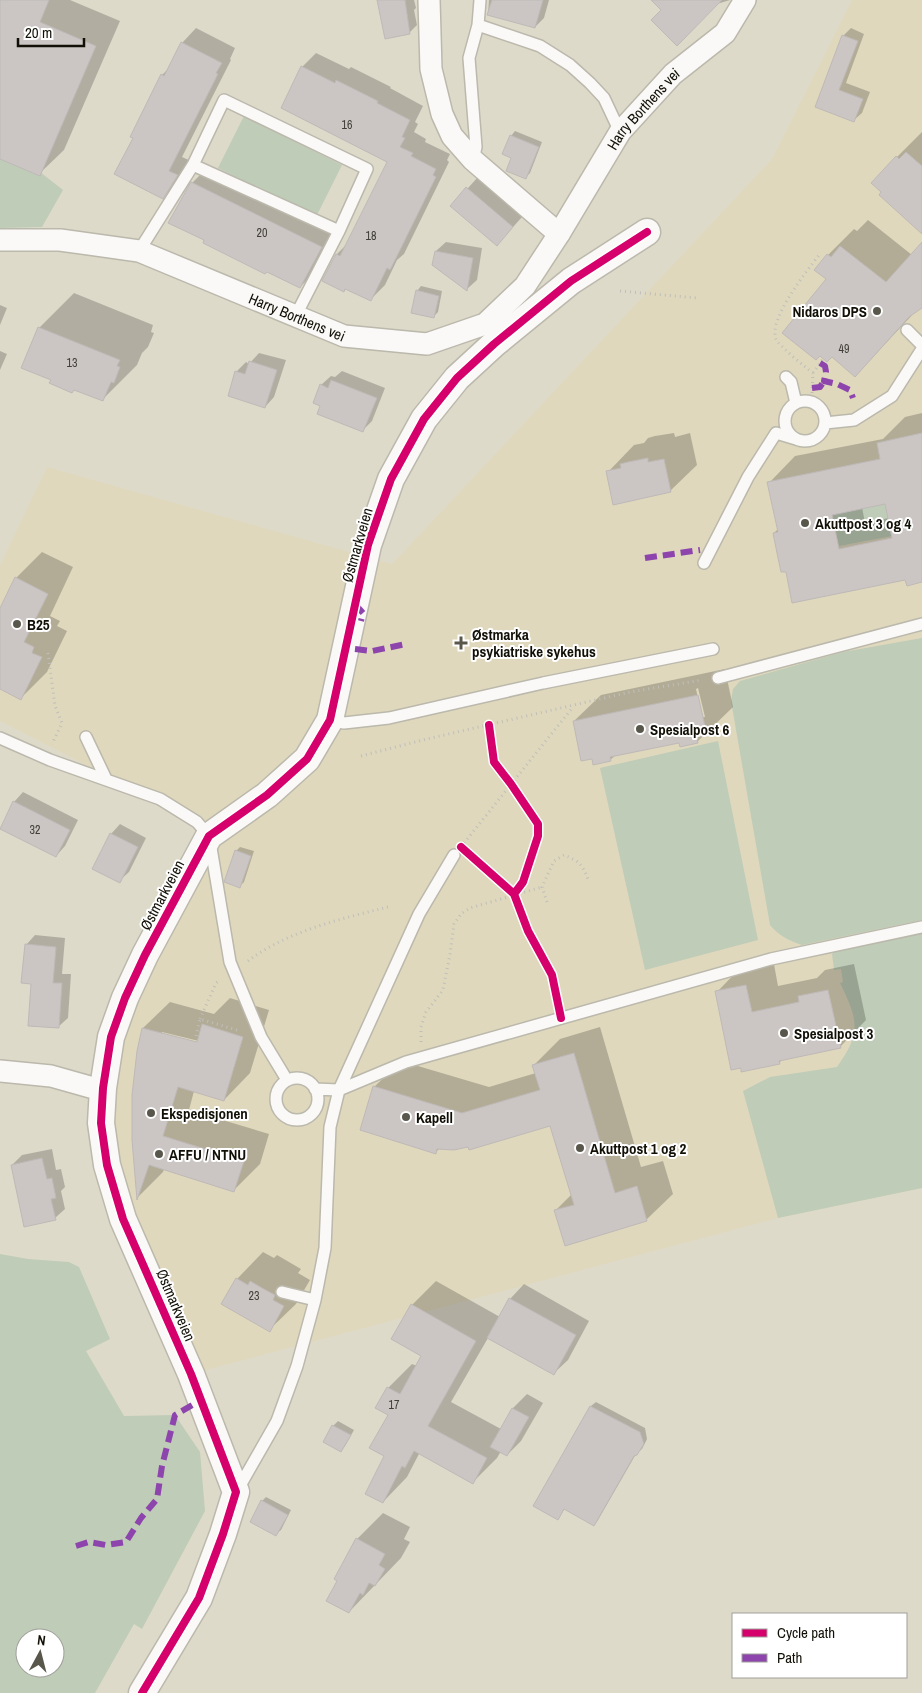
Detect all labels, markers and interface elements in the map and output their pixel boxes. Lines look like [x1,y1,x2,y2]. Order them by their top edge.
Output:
scale bar [18,15,84,47]
text: 20 m [25,22,52,43]
street label: Harry Borthens vei [601,63,684,154]
house number: 16 [342,117,352,133]
house number: 20 [257,225,267,241]
house number: 18 [366,228,376,244]
street label: Harry Borthens vei [246,287,349,346]
place label: Nidaros DPS [792,301,867,322]
marker: Nidaros DPS [871,305,883,317]
house number: 49 [839,341,849,357]
house number: 13 [67,355,77,371]
street label: Østmarkveien [336,505,378,585]
place label: Akuttpost 3 og 4 [815,513,912,534]
marker: Akuttpost 3 og 4 [799,517,811,529]
place label: B25 [27,614,50,635]
marker: B25 [11,618,23,630]
place label: Østmarka psykiatriske sykehus [472,624,596,662]
marker: Østmarka psykiatriske sykehus [454,636,468,650]
place label: Spesialpost 6 [650,719,729,740]
marker: Spesialpost 6 [634,723,646,735]
house number: 32 [30,822,40,838]
street label: Østmarkveien [135,856,189,934]
place label: Spesialpost 3 [794,1023,873,1044]
marker: Spesialpost 3 [778,1027,790,1039]
place label: Ekspedisjonen [161,1103,248,1124]
marker: Ekspedisjonen [145,1107,157,1119]
place label: Kapell [416,1107,453,1128]
marker: Kapell [400,1111,412,1123]
place label: Akuttpost 1 og 2 [590,1138,687,1159]
marker: Akuttpost 1 og 2 [574,1142,586,1154]
place label: AFFU / NTNU [169,1144,246,1165]
marker: AFFU / NTNU [153,1148,165,1160]
street label: Østmarkveien [151,1266,201,1344]
house number: 23 [249,1288,259,1304]
house number: 17 [389,1397,400,1413]
legend [732,1613,907,1678]
text: Cycle path [777,1622,835,1643]
north arrow [15,1628,65,1678]
text: N [36,1631,47,1650]
text: Path [777,1647,802,1668]

